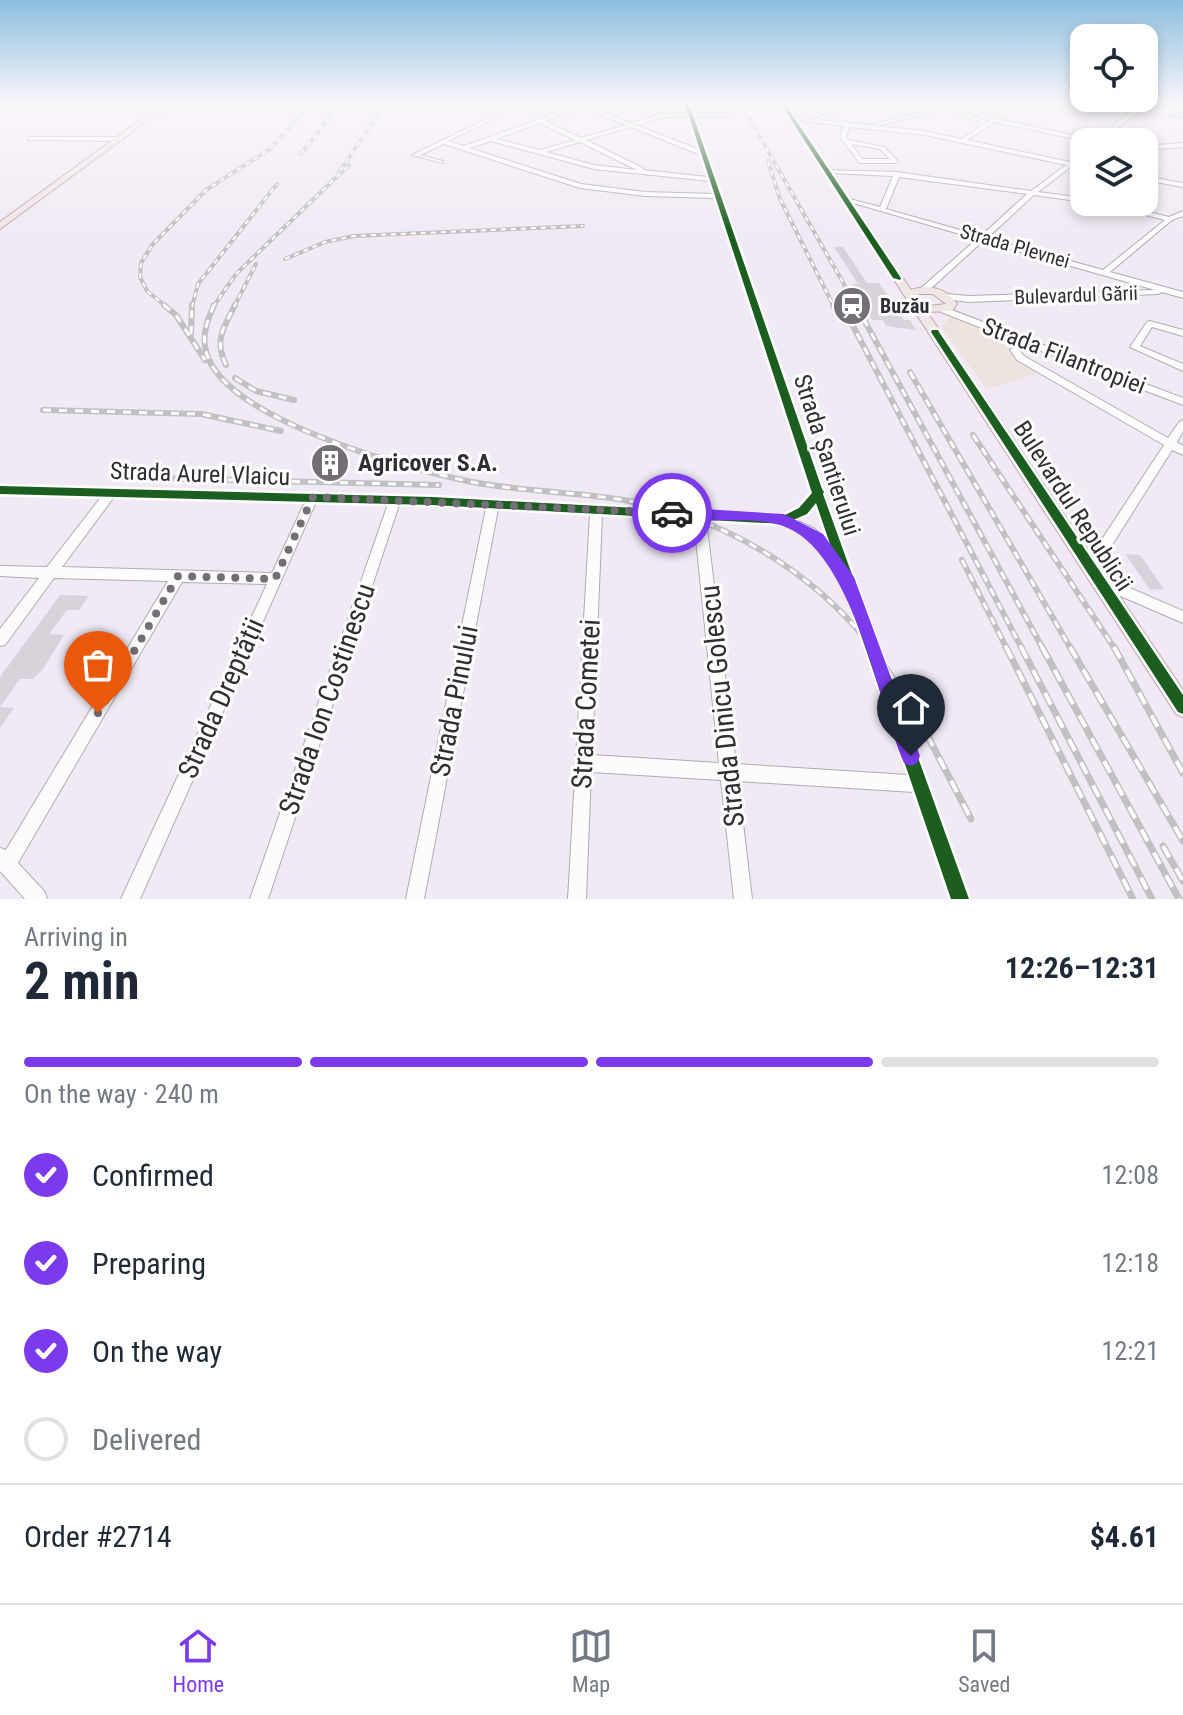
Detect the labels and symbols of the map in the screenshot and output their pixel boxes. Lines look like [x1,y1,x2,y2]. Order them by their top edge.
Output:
street label: Strada Plevnei [957,219,1073,273]
street label: Bulevardul Gării [1014,281,1138,309]
station icon: Buzău [831,285,873,327]
place label: Buzău [880,294,929,318]
street label: Strada Filantropiei [978,312,1150,400]
street label: Strada Șantierului [788,371,866,539]
street label: Bulevardul Republicii [1008,416,1138,596]
building icon: Agricover S.A. [309,442,351,484]
place label: Agricover S.A. [358,449,498,477]
street label: Strada Aurel Vlaicu [110,457,290,491]
courier [632,473,712,553]
street label: Strada Ion Costinescu [272,579,382,819]
street label: Strada Dinicu Golescu [693,584,751,828]
street label: Strada Dreptății [171,613,271,783]
street label: Strada Cometei [565,618,607,790]
street label: Strada Pinului [423,623,485,779]
pin [64,631,132,713]
pin [877,674,945,756]

